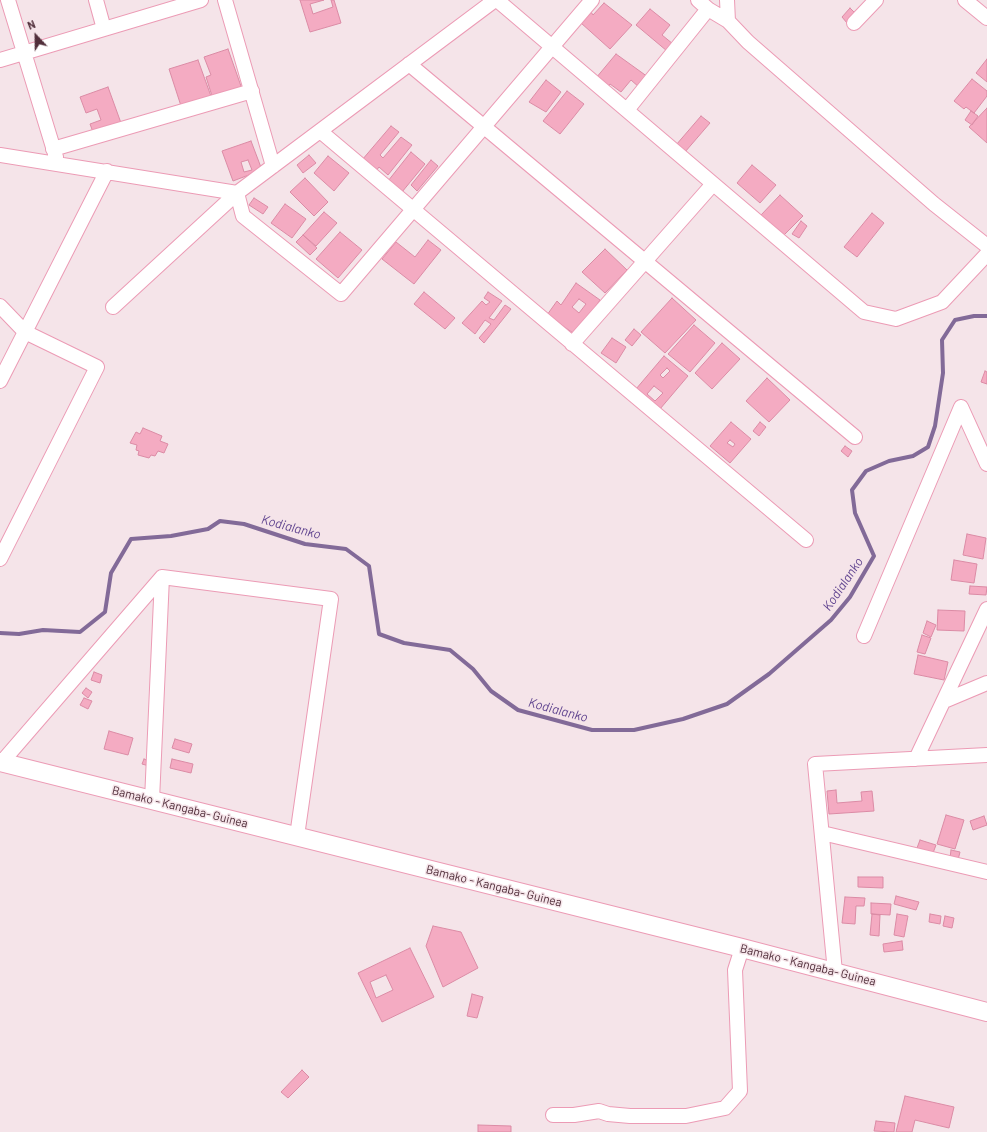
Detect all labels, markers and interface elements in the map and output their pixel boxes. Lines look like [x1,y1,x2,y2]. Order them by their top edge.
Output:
north arrow [16,16,56,56]
text: N [25,17,37,32]
water label: Kodialanko [260,512,322,542]
water label: Kodialanko [820,554,866,614]
water label: Kodialanko [527,695,589,725]
street label: Bamako - Kangaba- Guinea [111,783,249,831]
street label: Bamako - Kangaba- Guinea [425,862,563,910]
street label: Bamako - Kangaba- Guinea [739,941,877,989]

